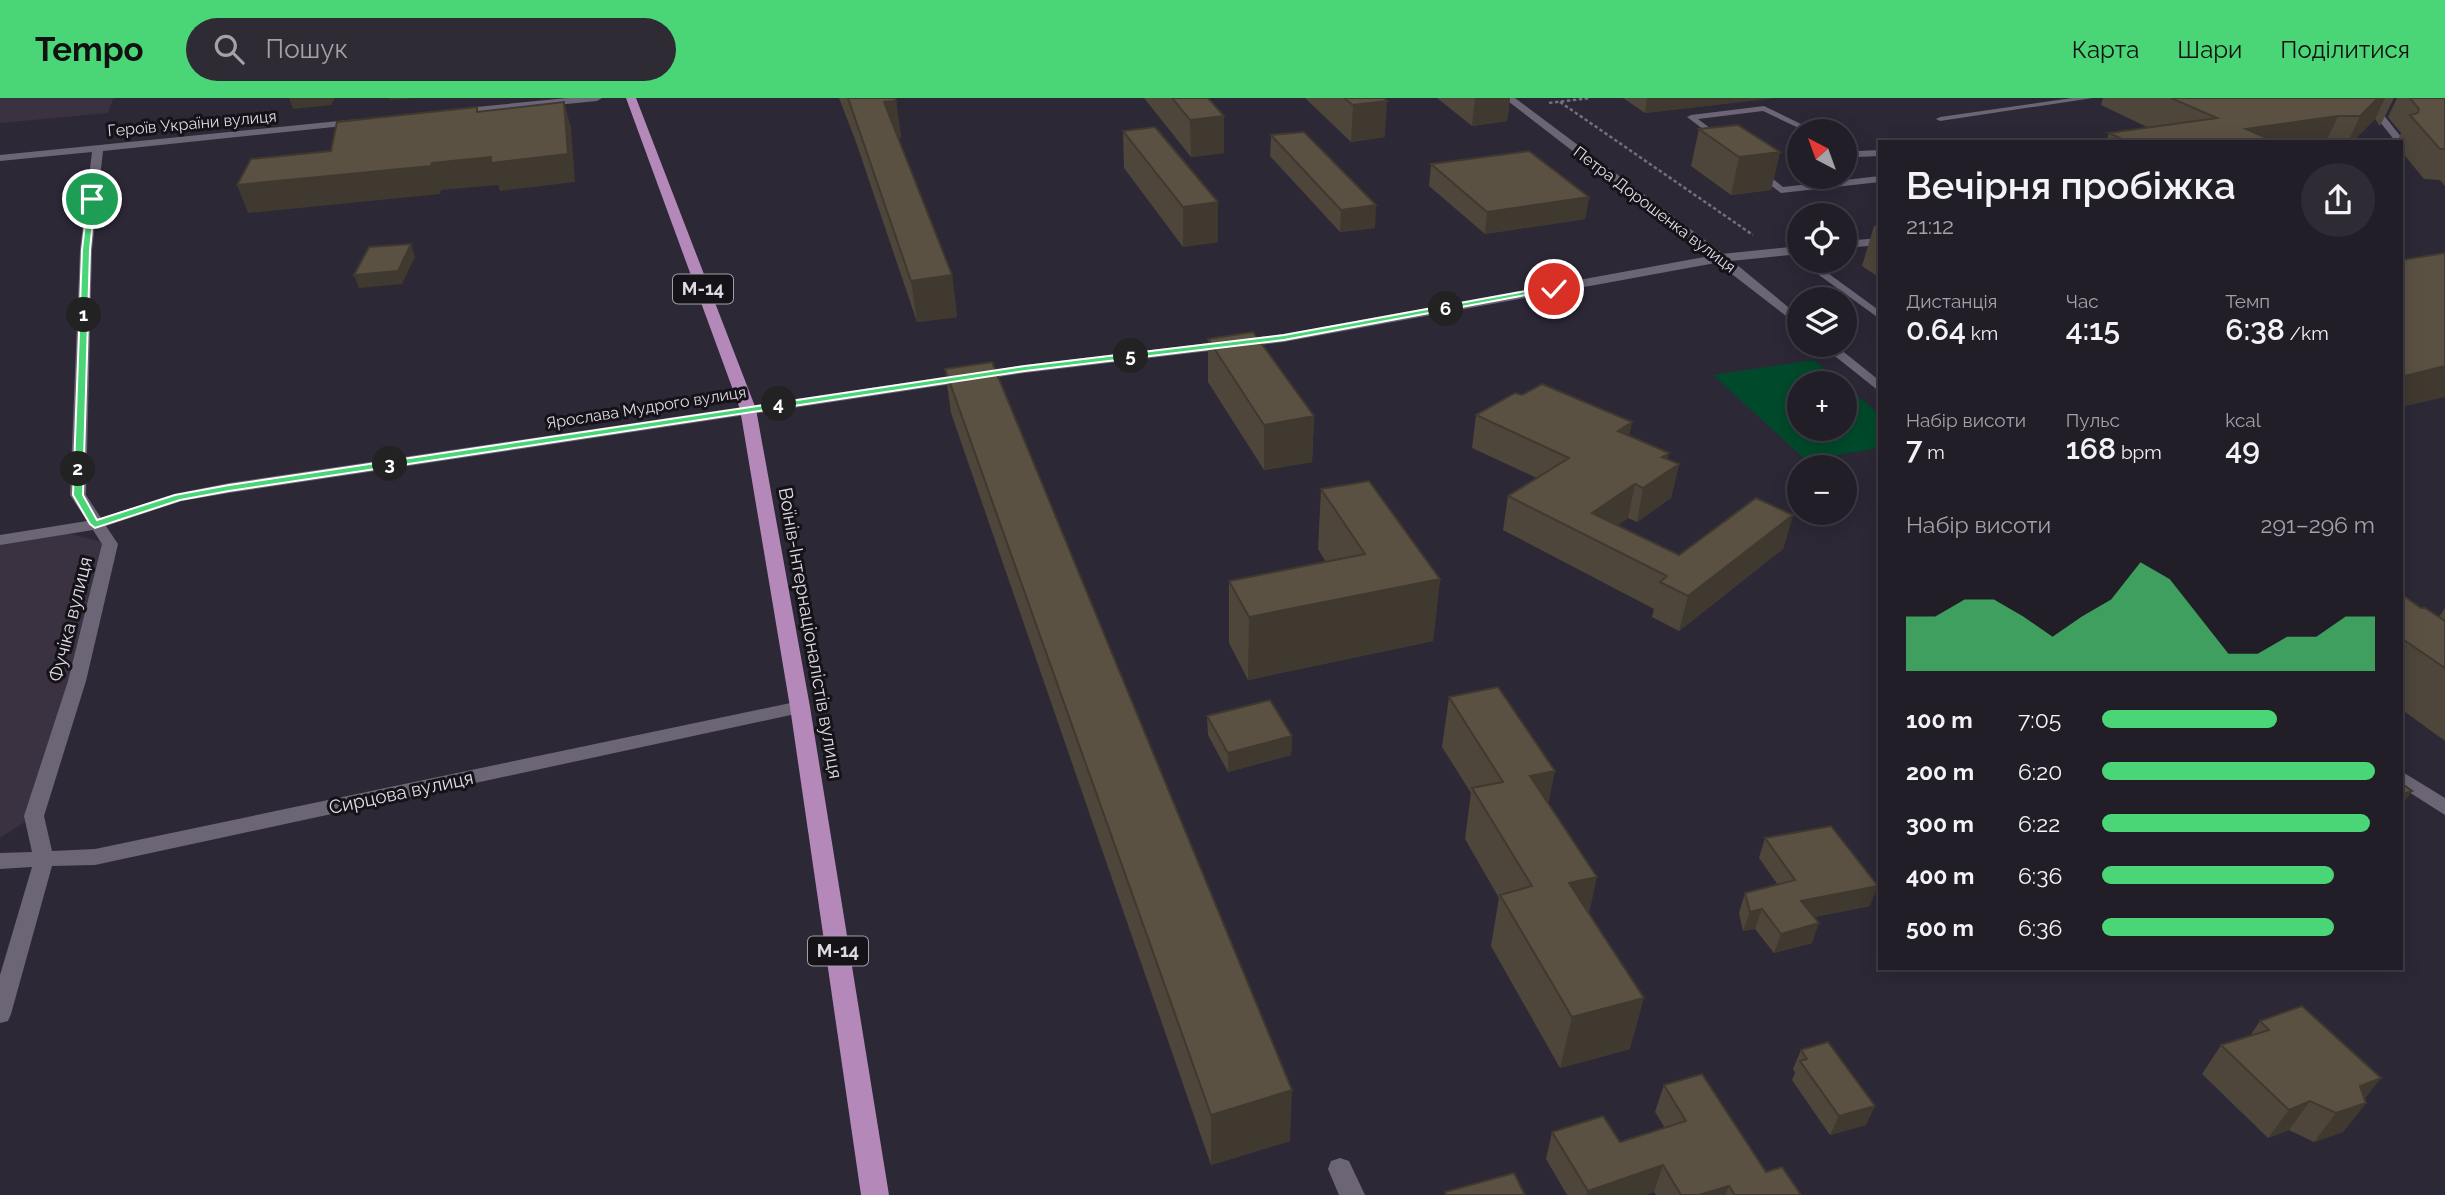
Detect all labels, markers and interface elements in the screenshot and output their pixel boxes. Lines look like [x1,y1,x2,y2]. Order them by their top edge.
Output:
search box [186,18,676,81]
text: Tempo [35,30,144,69]
icon: search [210,30,248,68]
text: Пошук [266,34,348,64]
text: Карта [2072,35,2139,64]
text: Шари [2177,35,2242,64]
text: Поділитися [2280,35,2410,64]
street label: Героїв України вулиця [107,107,277,140]
north arrow [1787,119,1857,189]
map controls [1787,119,1857,525]
street label: Петра Дорошенка вулиця [1570,142,1739,277]
text: Вечірня пробіжка [1906,163,2236,208]
button: share [2301,163,2375,237]
pin [62,169,122,229]
icon: arrive [73,180,111,218]
button: locate [1787,203,1857,273]
text: 21:12 [1906,212,1954,239]
pin [1524,259,1584,319]
icon: check [1535,270,1573,308]
road number: М-14 [673,274,733,304]
button: layers [1787,287,1857,357]
text: Дистанція [1906,290,1997,312]
text: Час [2066,290,2099,312]
text: Темп [2225,290,2270,312]
pin: 6 [1428,292,1464,326]
text: 6 [1440,297,1451,319]
pin: 1 [66,298,102,332]
text: 1 [79,303,88,325]
text: 0.64 [1906,312,1966,347]
text: 4:15 [2066,312,2120,347]
text: 6:38 [2225,312,2285,347]
text: km [1966,322,1998,344]
text: /km [2285,322,2329,344]
pin: 5 [1114,338,1148,374]
text: 5 [1125,344,1136,366]
button: + [1787,371,1857,441]
street label: Ярослава Мудрого вулиця [545,382,748,433]
pin: 4 [762,386,796,422]
text: 4 [773,392,784,414]
text: Набір висоти [1906,409,2026,431]
text: Пульс [2066,409,2120,431]
text: kcal [2225,409,2261,431]
text: 7 [1906,431,1922,466]
text: 168 [2066,431,2116,466]
text: 49 [2225,431,2260,466]
text: m [1922,441,1945,463]
text: bpm [2116,441,2162,463]
pin: 3 [372,446,408,482]
pin: 2 [60,452,96,486]
text: 3 [384,452,395,474]
button: − [1787,455,1857,525]
text: 2 [72,457,83,479]
street label: Воїнів-Інтернаціоналістів вулиця [775,486,847,780]
text: Набір висоти [1906,511,2051,538]
text: 291–296 m [2261,511,2375,538]
street label: Фучіка вулиця [44,554,96,684]
text: 100 m [1906,706,1973,733]
text: 7:05 [2018,706,2061,733]
text: 200 m [1906,758,1974,785]
text: 6:20 [2018,758,2062,785]
street label: Сирцова вулиця [327,766,475,818]
text: 300 m [1906,810,1974,837]
text: 6:22 [2018,810,2060,837]
text: 400 m [1906,862,1974,889]
text: 6:36 [2018,862,2062,889]
text: 500 m [1906,914,1974,941]
text: 6:36 [2018,914,2062,941]
road number: М-14 [808,936,868,966]

